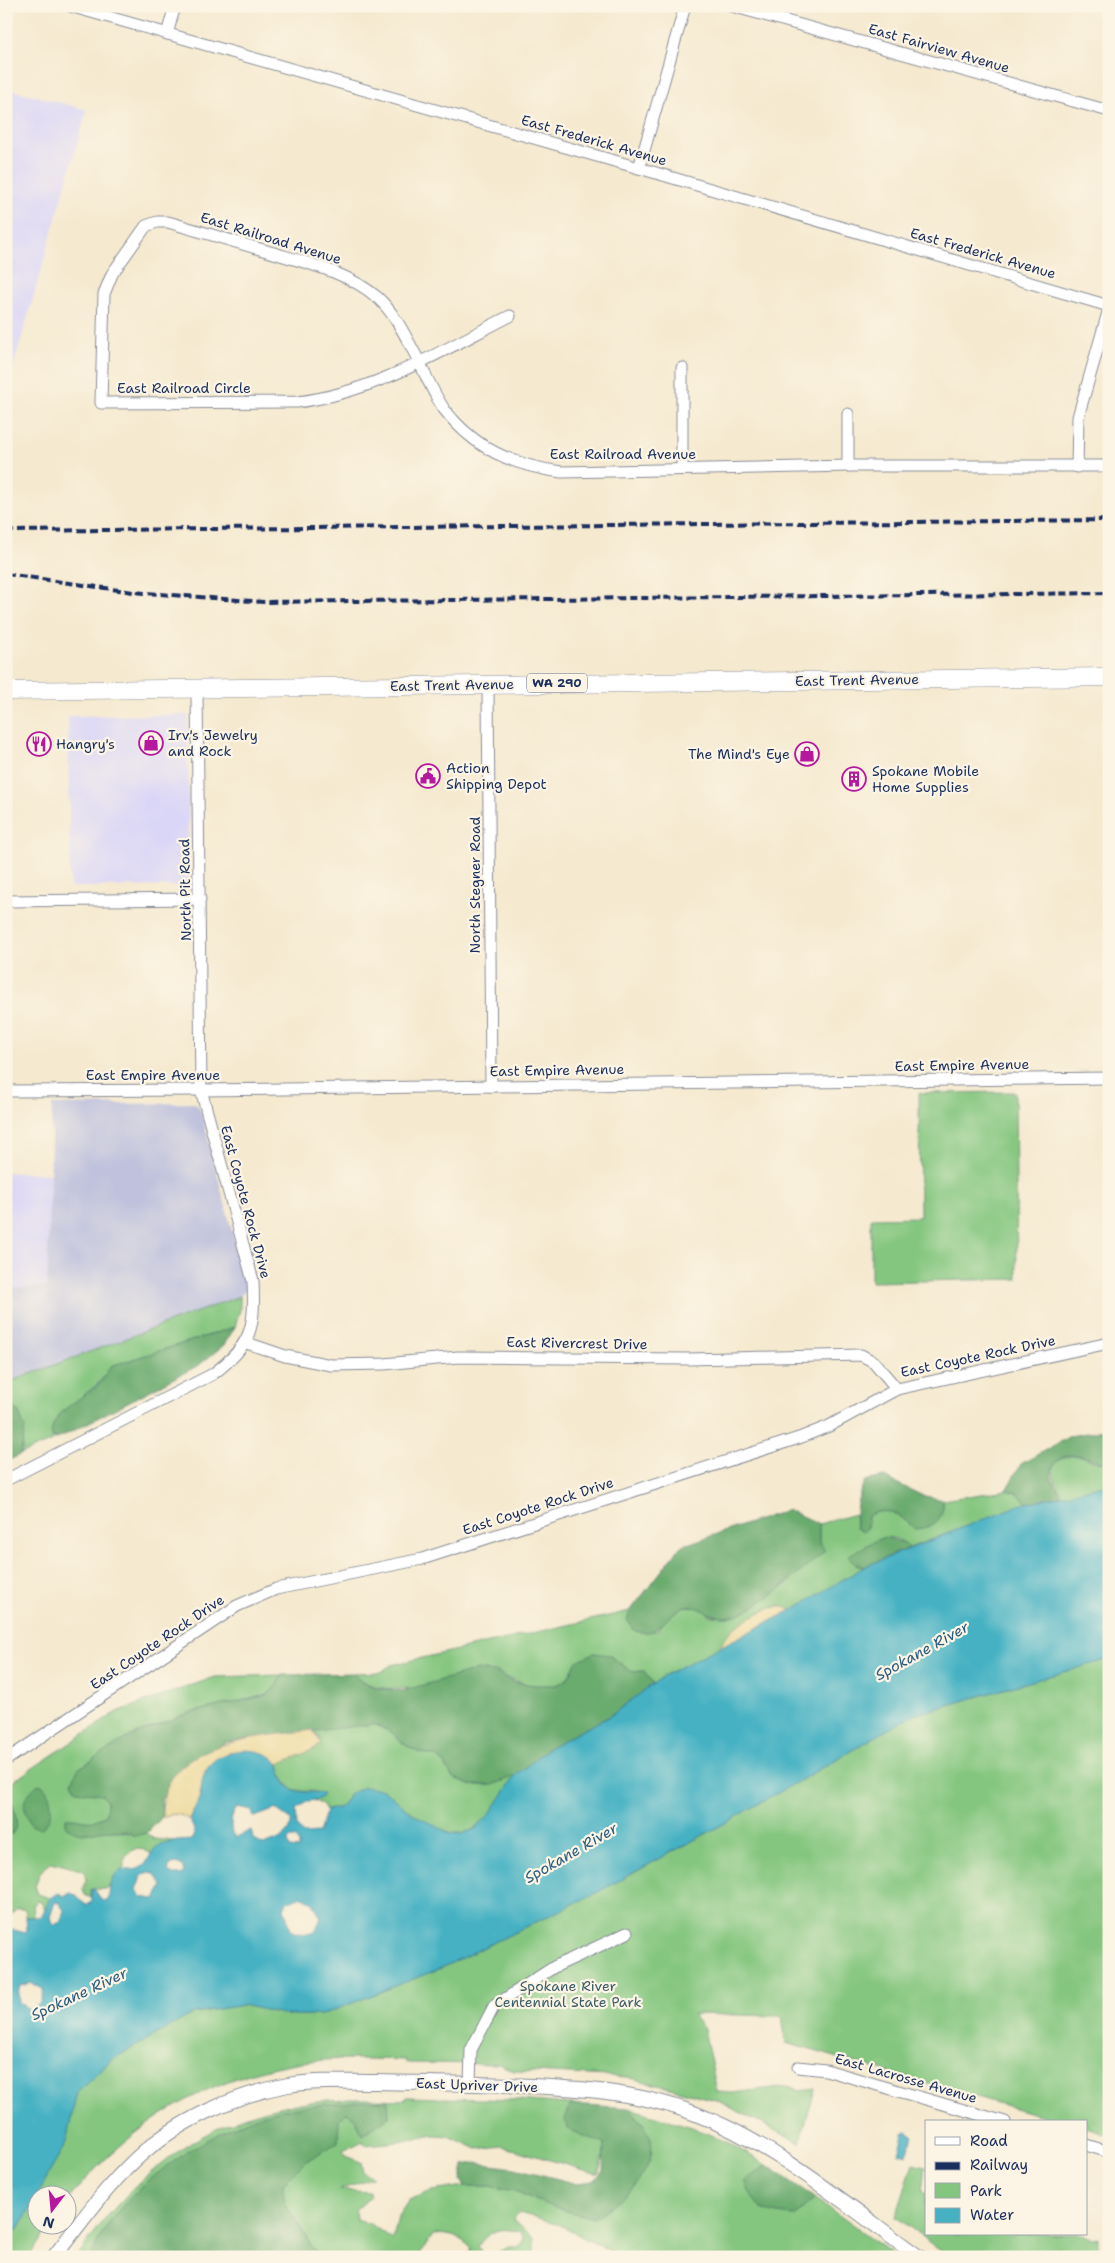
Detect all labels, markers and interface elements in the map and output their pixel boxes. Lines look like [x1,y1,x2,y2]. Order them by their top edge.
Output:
street label: East Fairview Avenue [866,19,1012,77]
street label: East Frederick Avenue [519,111,669,169]
street label: East Railroad Avenue [198,208,344,268]
street label: East Frederick Avenue [908,224,1058,282]
street label: East Railroad Circle [117,379,251,397]
street label: East Railroad Avenue [550,445,696,463]
street label: East Trent Avenue [795,670,919,690]
road number: WA 290 [527,674,587,692]
street label: East Trent Avenue [390,675,514,695]
place label: Irv's Jewelry and Rock [168,726,258,760]
shop icon: Irv's Jewelry and Rock [138,730,164,756]
restaurant icon: Hangry's [26,731,52,757]
place label: Hangry's [56,735,115,753]
shop icon: The Mind's Eye [794,741,820,767]
place label: The Mind's Eye [688,745,790,763]
place label: Action Shipping Depot [446,759,547,793]
place label: Spokane Mobile Home Supplies [872,762,979,796]
public building icon: Action Shipping Depot [415,763,441,789]
building icon: Spokane Mobile Home Supplies [841,766,867,792]
street label: North Stegner Road [466,816,484,953]
street label: North Pit Road [175,839,195,941]
street label: East Empire Avenue [895,1055,1029,1075]
street label: East Empire Avenue [490,1060,624,1080]
street label: East Empire Avenue [86,1066,220,1084]
street label: East Coyote Rock Drive [217,1123,275,1281]
street label: East Coyote Rock Drive [899,1331,1057,1381]
street label: East Rivercrest Drive [506,1333,648,1353]
street label: East Coyote Rock Drive [460,1473,616,1539]
street label: East Coyote Rock Drive [87,1590,228,1694]
water label: Spokane River [872,1617,973,1685]
water label: Spokane River [521,1818,622,1888]
water label: Spokane River [28,1963,131,2025]
park label: Spokane River Centennial State Park [495,1977,641,2011]
street label: East Lacrosse Avenue [833,2049,979,2107]
street label: East Upriver Drive [415,2074,539,2096]
legend [925,2120,1088,2236]
text: Road [970,2131,1008,2151]
text: Railway [970,2155,1028,2175]
text: Park [970,2181,1002,2201]
north arrow [28,2186,78,2236]
text: Water [970,2205,1014,2225]
text: N [41,2212,56,2233]

